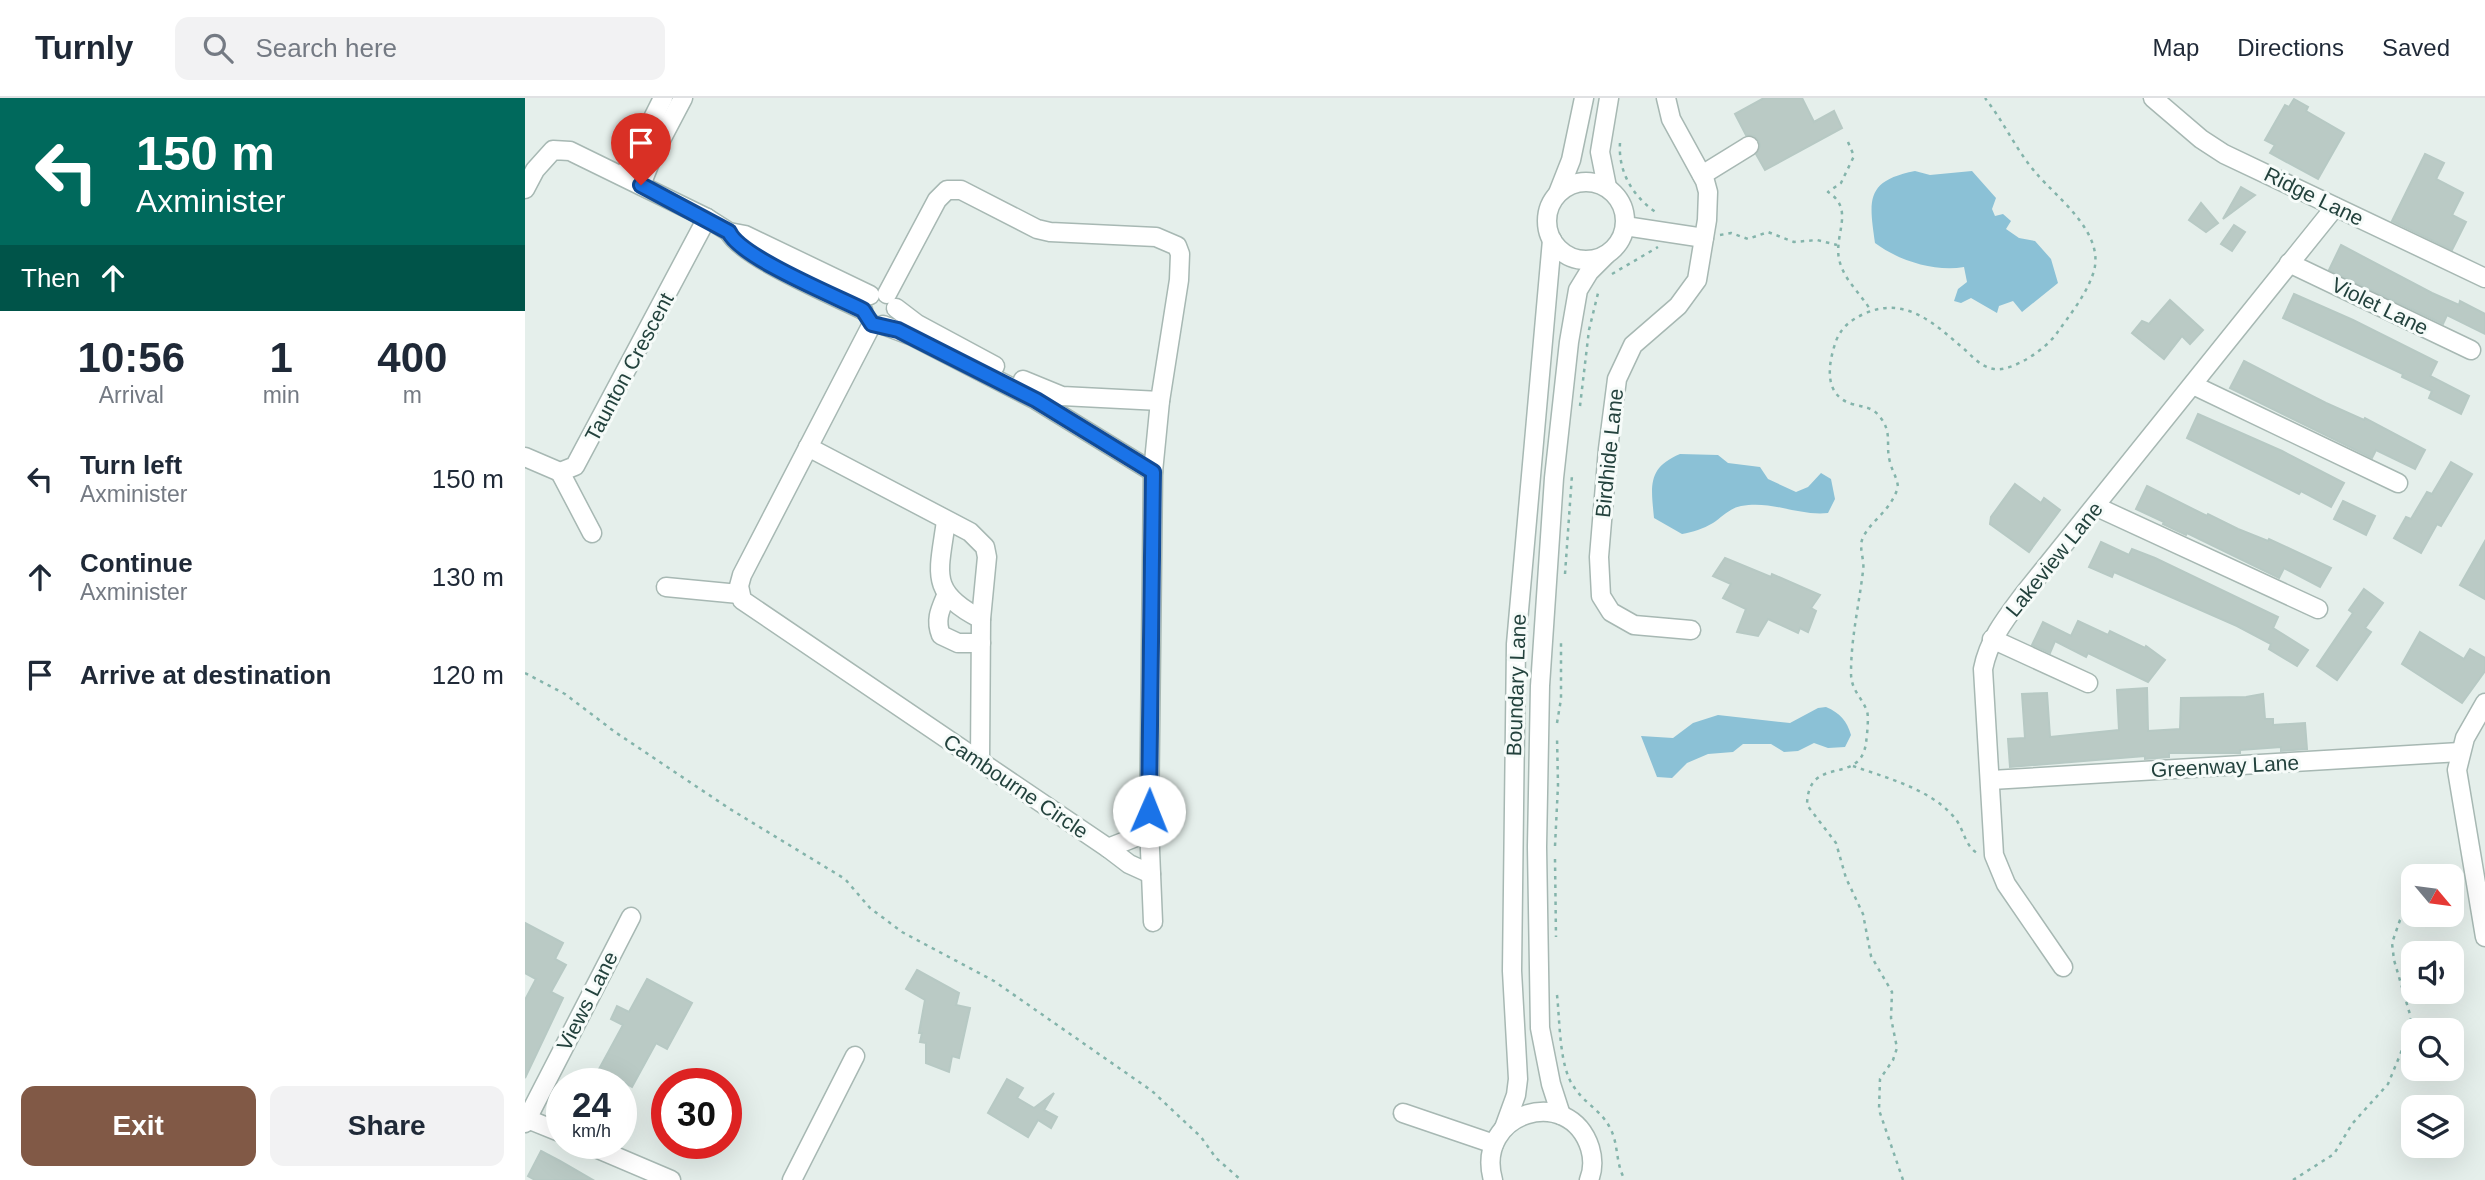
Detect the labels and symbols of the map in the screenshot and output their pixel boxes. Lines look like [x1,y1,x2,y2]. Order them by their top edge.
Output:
pin [611,113,671,185]
street label: Ridge Lane [2261,162,2367,230]
street label: Violet Lane [2328,273,2432,339]
street label: Taunton Crescent [580,289,678,445]
street label: Birdhide Lane [1591,387,1627,519]
street label: Lakeview Lane [2001,497,2107,621]
street label: Boundary Lane [1502,613,1530,757]
street label: Cambourne Circle [939,729,1093,843]
street label: Greenway Lane [2150,751,2300,781]
position arrow [1112,774,1186,848]
north arrow [2401,864,2464,928]
street label: Views Lane [552,948,622,1054]
speed limit sign: 30 [651,1068,742,1159]

